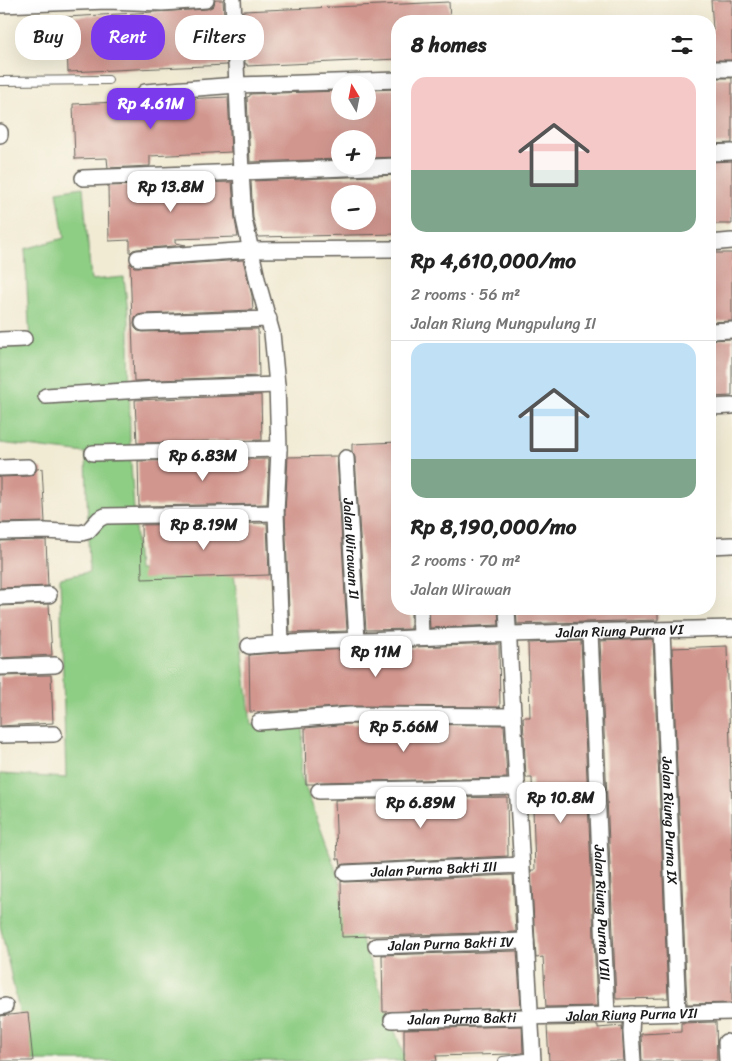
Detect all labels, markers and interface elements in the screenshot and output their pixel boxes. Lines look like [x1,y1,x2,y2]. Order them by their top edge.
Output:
chip: Buy [15,15,81,60]
chip: Rent [91,15,165,60]
chip: Filters [175,15,264,60]
text: 8 homes [411,26,486,64]
icon: filters [668,31,696,59]
north arrow [331,75,376,120]
map controls [331,75,376,230]
pin: Rp 4.61M [99,88,203,130]
text: Rp 4.61M [118,89,184,118]
icon: home [509,110,599,200]
button: + [331,130,376,175]
pin: Rp 13.8M [119,170,223,213]
text: Rp 13.8M [138,172,204,201]
button: − [331,185,376,230]
text: Rp 4,610,000/mo [411,242,576,280]
text: 2 rooms · 56 m² [411,280,520,309]
text: Jalan Riung Mungpulung II [411,309,596,338]
icon: home [509,375,599,465]
pin: Rp 6.83M [151,440,255,482]
text: Rp 6.83M [169,441,237,470]
street label: Jalan Wirawan II [335,497,367,601]
pin: Rp 8.19M [152,508,256,551]
text: Rp 8,190,000/mo [411,508,576,546]
text: Rp 8.19M [171,510,237,539]
text: 2 rooms · 70 m² [411,546,521,575]
text: Jalan Wirawan [411,575,511,604]
street label: Jalan Riung Purna VI [555,617,685,646]
pin: Rp 11M [335,636,417,678]
text: Rp 11M [351,637,401,666]
pin: Rp 5.66M [352,710,456,753]
text: Rp 5.66M [370,712,438,741]
street label: Jalan Riung Purna IX [654,755,685,886]
pin: Rp 10.8M [509,782,613,824]
text: Rp 10.8M [528,783,594,812]
pin: Rp 6.89M [369,786,473,829]
text: Rp 6.89M [387,788,455,817]
street label: Jalan Riung Purna VIII [586,843,617,982]
street label: Jalan Purna Bakti III [369,854,498,885]
street label: Jalan Purna Bakti IV [387,929,515,959]
street label: Jalan Riung Purna VII [565,1001,699,1029]
street label: Jalan Purna Bakti [406,1005,518,1033]

